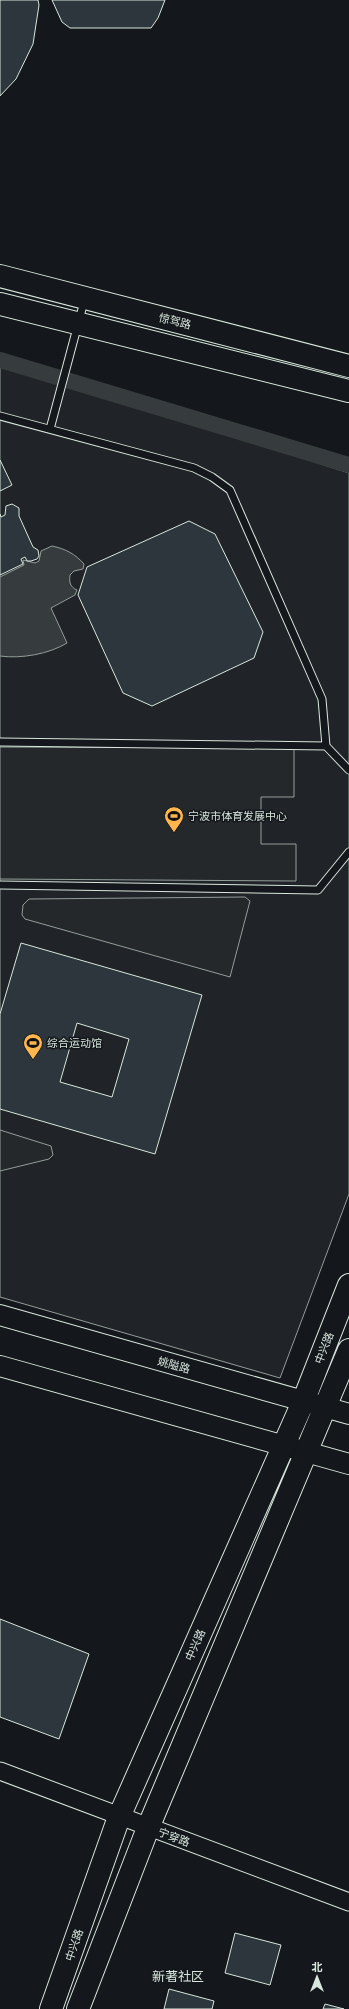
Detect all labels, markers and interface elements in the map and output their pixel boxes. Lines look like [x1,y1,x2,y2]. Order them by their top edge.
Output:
street label: 惊驾路 [158,311,192,331]
sports icon: 宁波市体育发展中心 [163,805,185,833]
place label: 宁波市体育发展中心 [188,810,287,822]
sports icon: 综合运动馆 [22,1032,44,1060]
place label: 综合运动馆 [47,1037,102,1049]
street label: 中兴路 [312,1330,336,1366]
street label: 姚隘路 [156,1355,192,1375]
street label: 中兴路 [183,1627,207,1663]
street label: 宁穿路 [156,1826,192,1848]
street label: 中兴路 [63,1927,85,1963]
north arrow [297,1957,337,1997]
text: 北 [312,1961,323,1973]
district label: 新著社区 [152,1969,204,1984]

